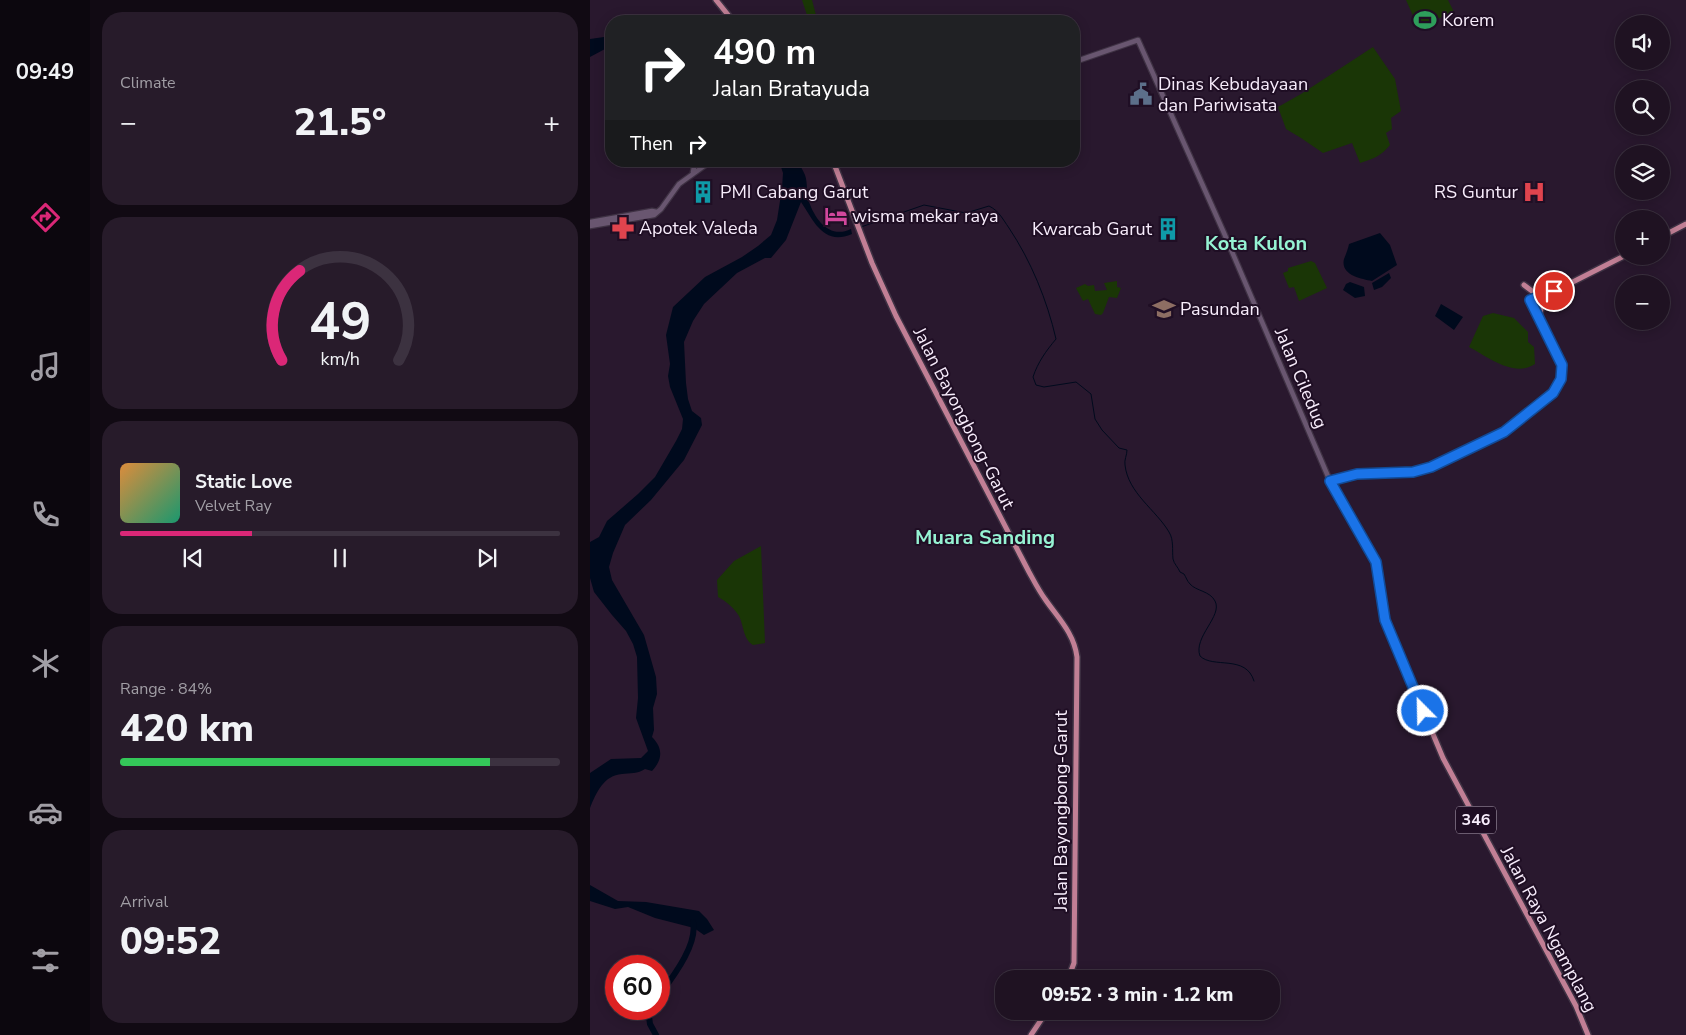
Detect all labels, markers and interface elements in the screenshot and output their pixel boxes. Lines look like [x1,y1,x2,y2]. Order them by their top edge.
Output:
sports icon: Korem [1412,7,1438,33]
place label: Korem [1442,8,1494,32]
map controls [1615,15,1670,330]
button: sound [1615,15,1670,70]
text: 490 m [713,29,816,76]
icon: right [630,35,695,100]
text: 09:49 [16,57,74,87]
text: Climate [120,72,175,94]
place label: Dinas Kebudayaan dan Pariwisata [1158,72,1308,117]
text: Jalan Bratayuda [713,74,870,104]
button: search [1615,80,1670,135]
public building icon: Dinas Kebudayaan dan Pariwisata [1128,81,1154,107]
text: 21.5° [294,97,386,148]
text: − [120,104,137,142]
text: + [543,104,560,142]
icon: right [683,130,711,158]
text: Then [630,131,673,157]
button: layers [1615,145,1670,200]
building icon: PMI Cabang Garut [690,179,716,205]
hospital icon: RS Guntur [1521,179,1547,205]
place label: PMI Cabang Garut [720,180,869,204]
place label: RS Guntur [1434,180,1519,204]
icon: directions [28,200,63,235]
hotel icon: wisma mekar raya [823,203,849,229]
place label: wisma mekar raya [852,204,998,228]
button: + [1615,210,1670,265]
pharmacy icon: Apotek Valeda [610,215,636,241]
place label: Apotek Valeda [639,216,758,240]
building icon: Kwarcab Garut [1155,216,1181,242]
place label: Kwarcab Garut [1032,217,1153,241]
district label: Kota Kulon [1205,230,1307,257]
pin [1533,270,1575,312]
button: − [1615,275,1670,330]
icon: arrive [1540,277,1568,305]
text: 49 [309,286,371,357]
school or university icon: Pasundan [1151,296,1177,322]
place label: Pasundan [1180,297,1260,321]
street label: Jalan Bayongbong-Garut [907,322,1021,514]
street label: Jalan Ciledug [1269,323,1333,432]
text: km/h [320,347,360,371]
icon: music [28,349,63,384]
text: Static Love [195,469,292,495]
text: Velvet Ray [195,495,272,517]
icon: phone [28,497,63,532]
district label: Muara Sanding [915,524,1055,551]
icon: previous [179,544,207,572]
icon: pause [326,544,354,572]
icon: next [473,544,501,572]
icon: climate [28,646,63,681]
text: Range · 84% [120,678,212,700]
position arrow [1396,684,1448,736]
text: 420 km [120,703,254,754]
street label: Jalan Bayongbong-Garut [1049,710,1073,912]
icon: car [28,795,63,830]
road number: 346 [1456,806,1496,834]
street label: Jalan Raya Ngamplang [1495,841,1603,1016]
text: Arrival [120,891,168,913]
text: 09:52 [120,916,221,967]
icon: filters [28,943,63,978]
speed limit sign: 60 [605,955,670,1020]
text: 09:52 · 3 min · 1.2 km [1041,982,1234,1008]

